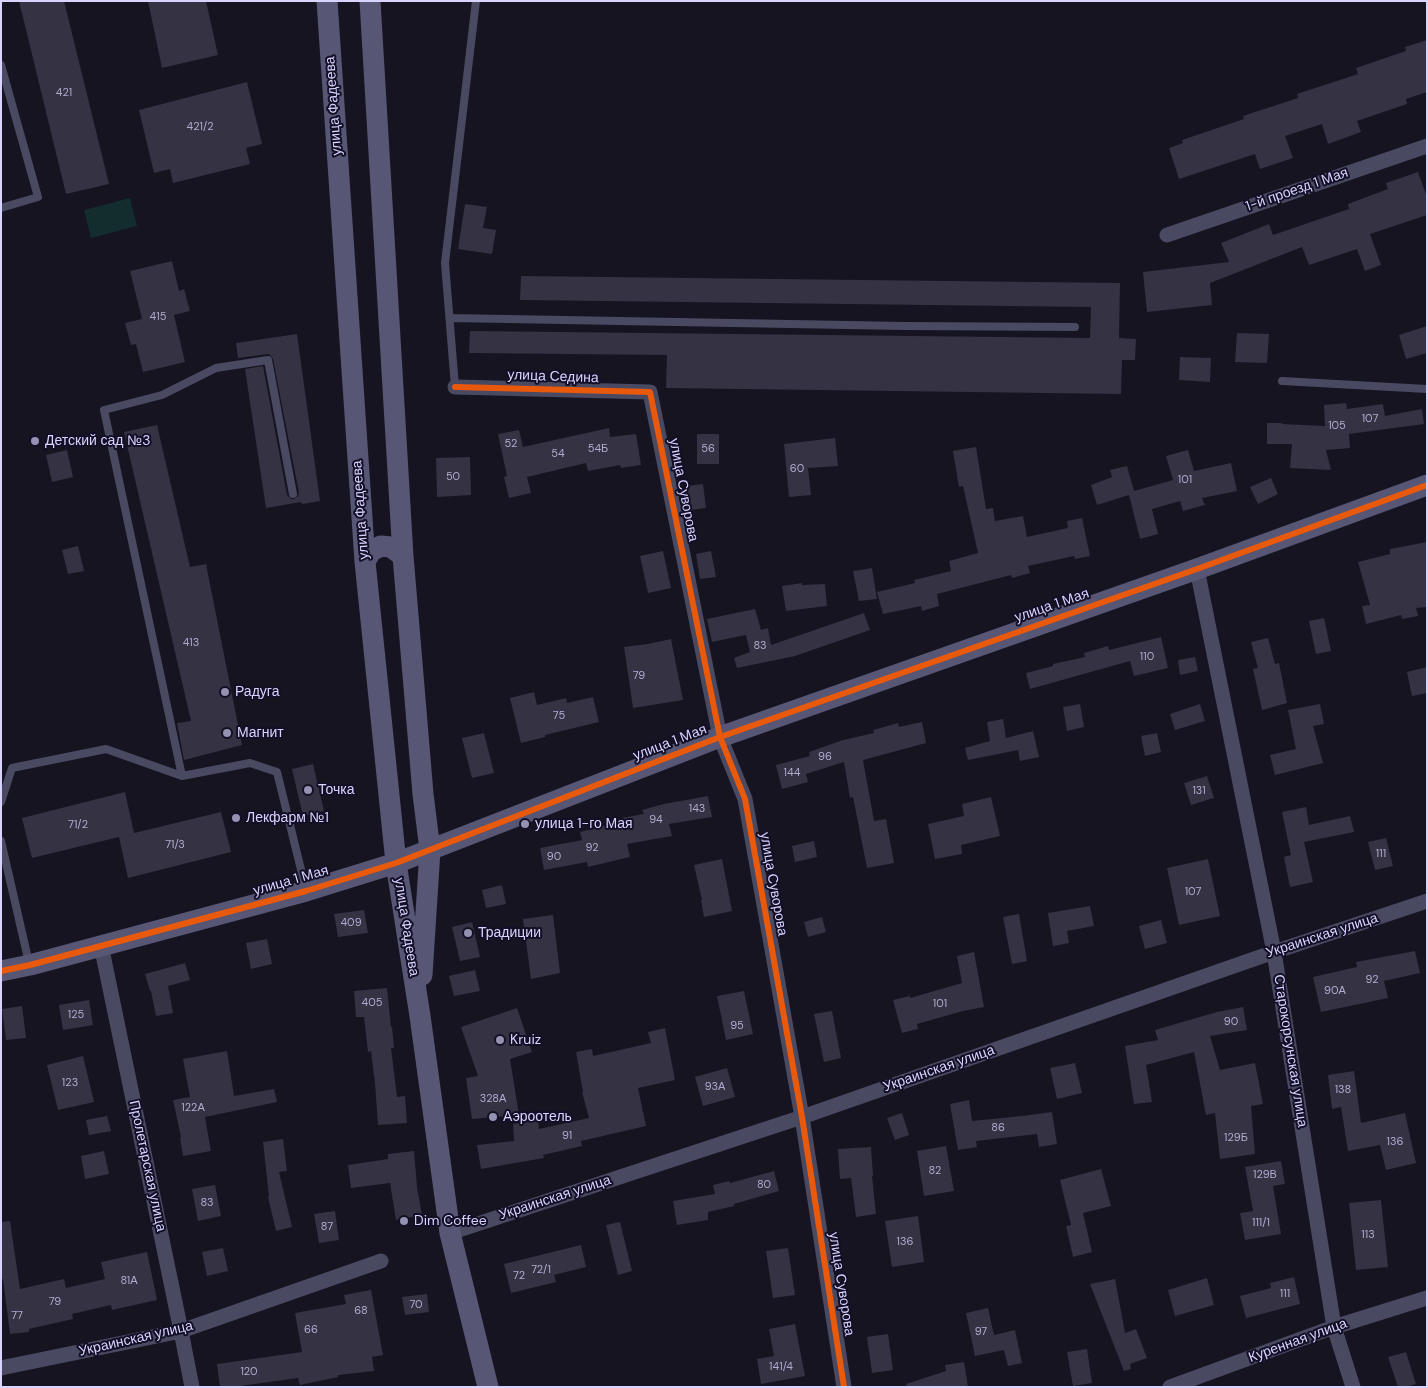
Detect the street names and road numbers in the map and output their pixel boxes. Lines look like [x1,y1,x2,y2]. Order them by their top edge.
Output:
street label: улица Фадеева [322,56,346,156]
street label: 1-й проезд 1 Мая [1243,165,1351,215]
street label: улица Седина [507,367,599,387]
street label: улица Суворова [665,437,701,543]
street label: улица Фадеева [349,460,373,560]
street label: улица 1 Мая [1013,585,1091,627]
street label: улица 1 Мая [631,721,709,765]
street label: улица Суворова [756,831,790,937]
street label: улица 1 Мая [251,862,331,900]
street label: улица Фадеева [390,877,422,977]
street label: Украинская улица [1264,910,1380,962]
street label: Старокорсунская улица [1270,973,1310,1129]
street label: Украинская улица [881,1042,997,1096]
street label: Пролетарская улица [125,1099,169,1233]
street label: Украинская улица [497,1172,613,1224]
street label: улица Суворова [824,1231,858,1337]
street label: Куренная улица [1246,1315,1350,1367]
street label: Украинская улица [77,1318,195,1360]

